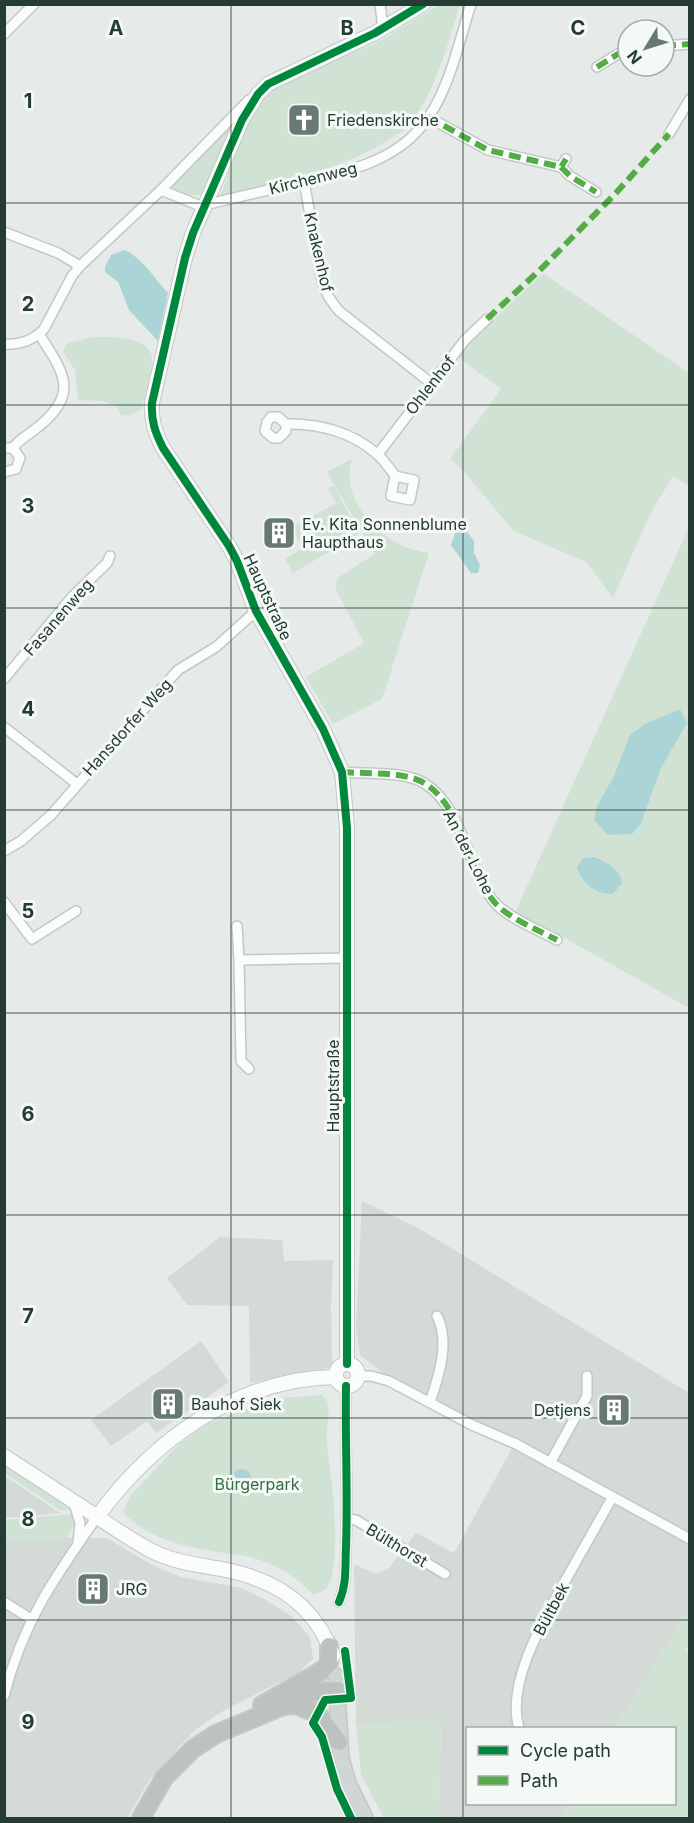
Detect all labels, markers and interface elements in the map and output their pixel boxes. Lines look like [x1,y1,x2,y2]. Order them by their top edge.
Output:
text: A [109,16,124,40]
text: B [340,16,354,40]
text: C [571,16,585,40]
north arrow [616,18,676,78]
text: N [623,46,646,68]
text: 1 [24,89,32,113]
church icon: Friedenskirche [286,102,322,138]
place label: Friedenskirche [327,110,439,130]
street label: Kirchenweg [267,157,359,199]
street label: Knakenhof [300,210,338,294]
text: 2 [22,292,34,316]
street label: Ohlenhof [401,351,459,418]
text: 3 [22,494,34,518]
place label: Ev. Kita Sonnenblume Haupthaus [302,514,467,552]
building icon: Ev. Kita Sonnenblume Haupthaus [261,515,297,551]
street label: Hauptstraße [239,551,297,643]
street label: Fasanenweg [19,574,97,660]
street label: Hansdorfer Weg [78,674,176,780]
text: 4 [21,697,35,721]
street label: An der Lohe [439,806,499,898]
text: 5 [22,899,34,923]
street label: Hauptstraße [323,1039,343,1133]
text: 6 [22,1102,35,1126]
text: 7 [22,1304,34,1328]
building icon: Bauhof Siek [150,1386,186,1422]
building icon: Detjens [596,1392,632,1428]
place label: Bauhof Siek [191,1394,282,1414]
place label: Detjens [534,1400,591,1420]
park label: Bürgerpark [214,1474,300,1494]
text: 8 [21,1507,35,1531]
street label: Bülthorst [363,1519,431,1571]
building icon: JRG [75,1571,111,1607]
place label: JRG [116,1579,147,1599]
street label: Bültbek [529,1579,573,1639]
text: 9 [22,1710,35,1734]
legend [466,1727,676,1805]
text: Cycle path [520,1740,611,1761]
text: Path [520,1770,558,1791]

